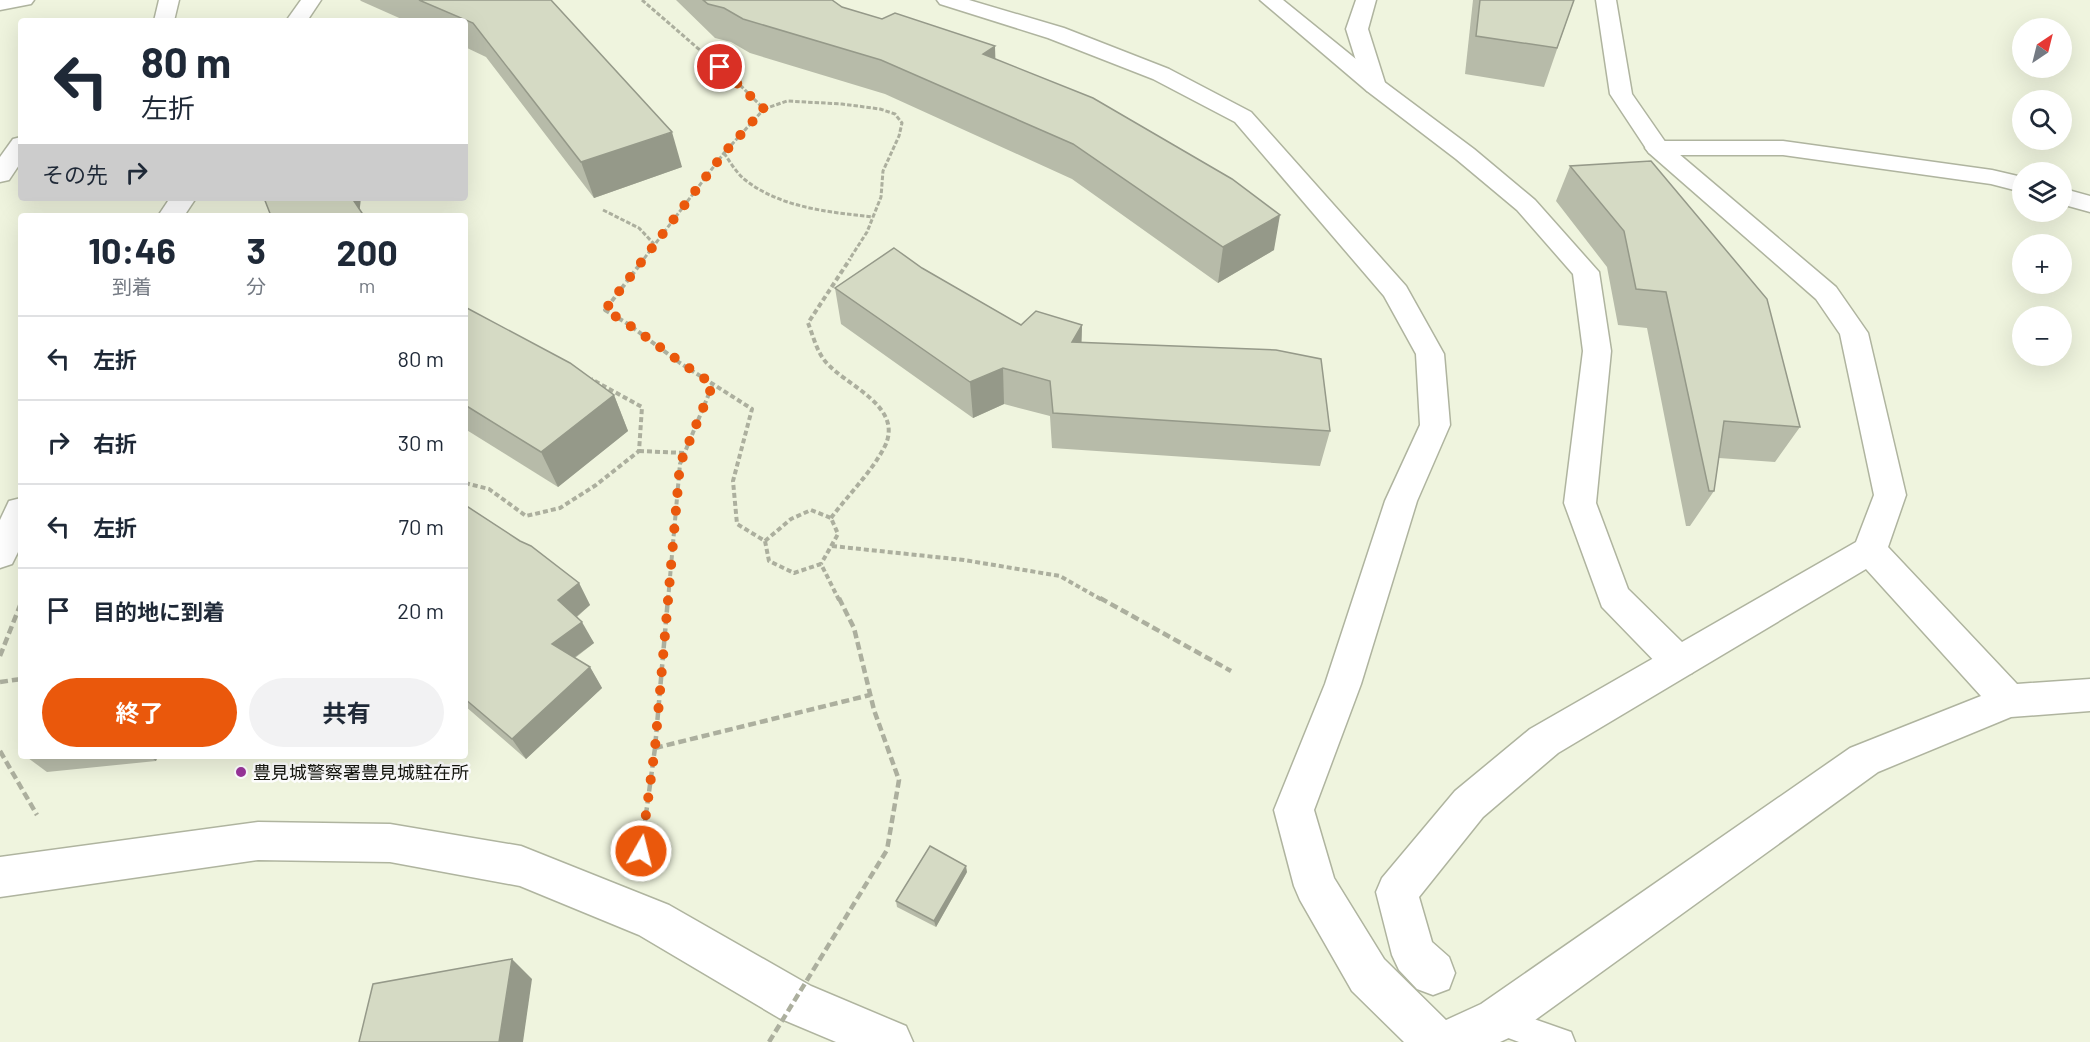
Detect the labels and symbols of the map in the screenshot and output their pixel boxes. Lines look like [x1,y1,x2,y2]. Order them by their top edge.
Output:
north arrow [2012,18,2072,78]
pin [694,41,745,92]
place label: 豊見城警察署豊見城駐在所 [253,761,469,783]
marker: 豊見城警察署豊見城駐在所 [234,765,248,779]
position arrow [609,819,673,883]

